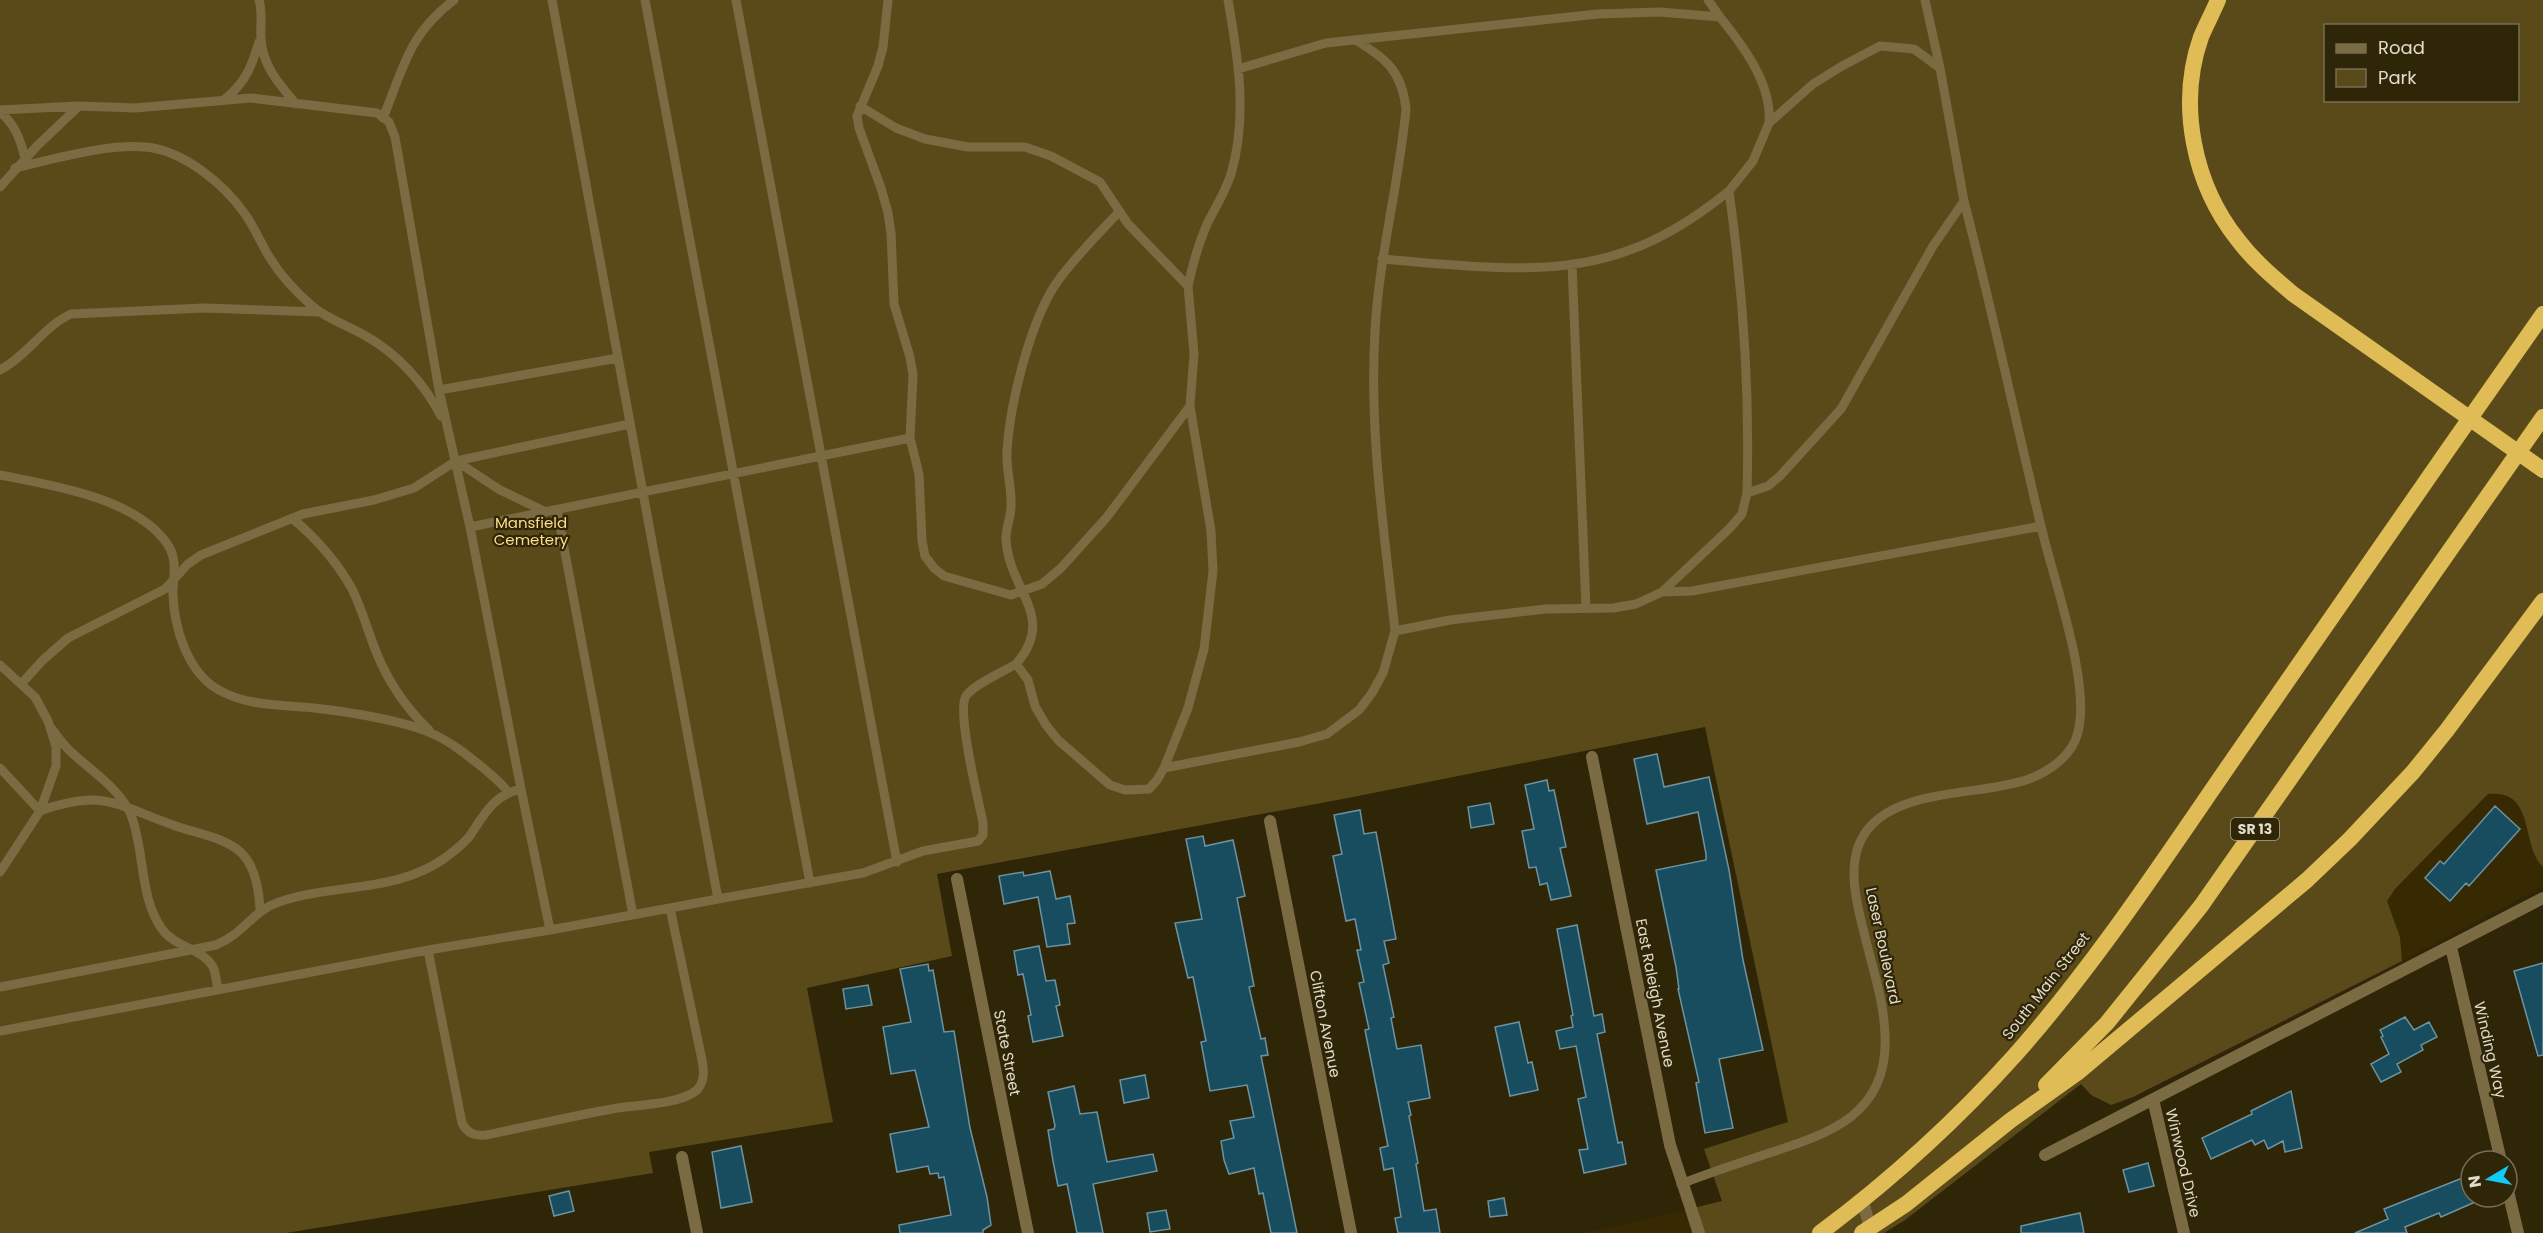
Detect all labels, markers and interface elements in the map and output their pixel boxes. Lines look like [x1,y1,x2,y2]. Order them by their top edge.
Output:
legend [2324,24,2519,102]
text: Road [2378,35,2425,60]
text: Park [2378,65,2417,90]
park label: Mansfield Cemetery [494,512,569,550]
road number: SR 13 [2231,818,2279,840]
street label: Laser Boulevard [1861,885,1906,1006]
street label: East Raleigh Avenue [1631,917,1680,1069]
street label: South Main Street [1997,927,2094,1044]
street label: Clifton Avenue [1305,968,1346,1079]
street label: Winding Way [2469,999,2512,1101]
street label: State Street [989,1008,1026,1098]
street label: Winwood Drive [2161,1106,2206,1219]
north arrow [2459,1149,2519,1209]
text: N [2462,1174,2487,1189]

